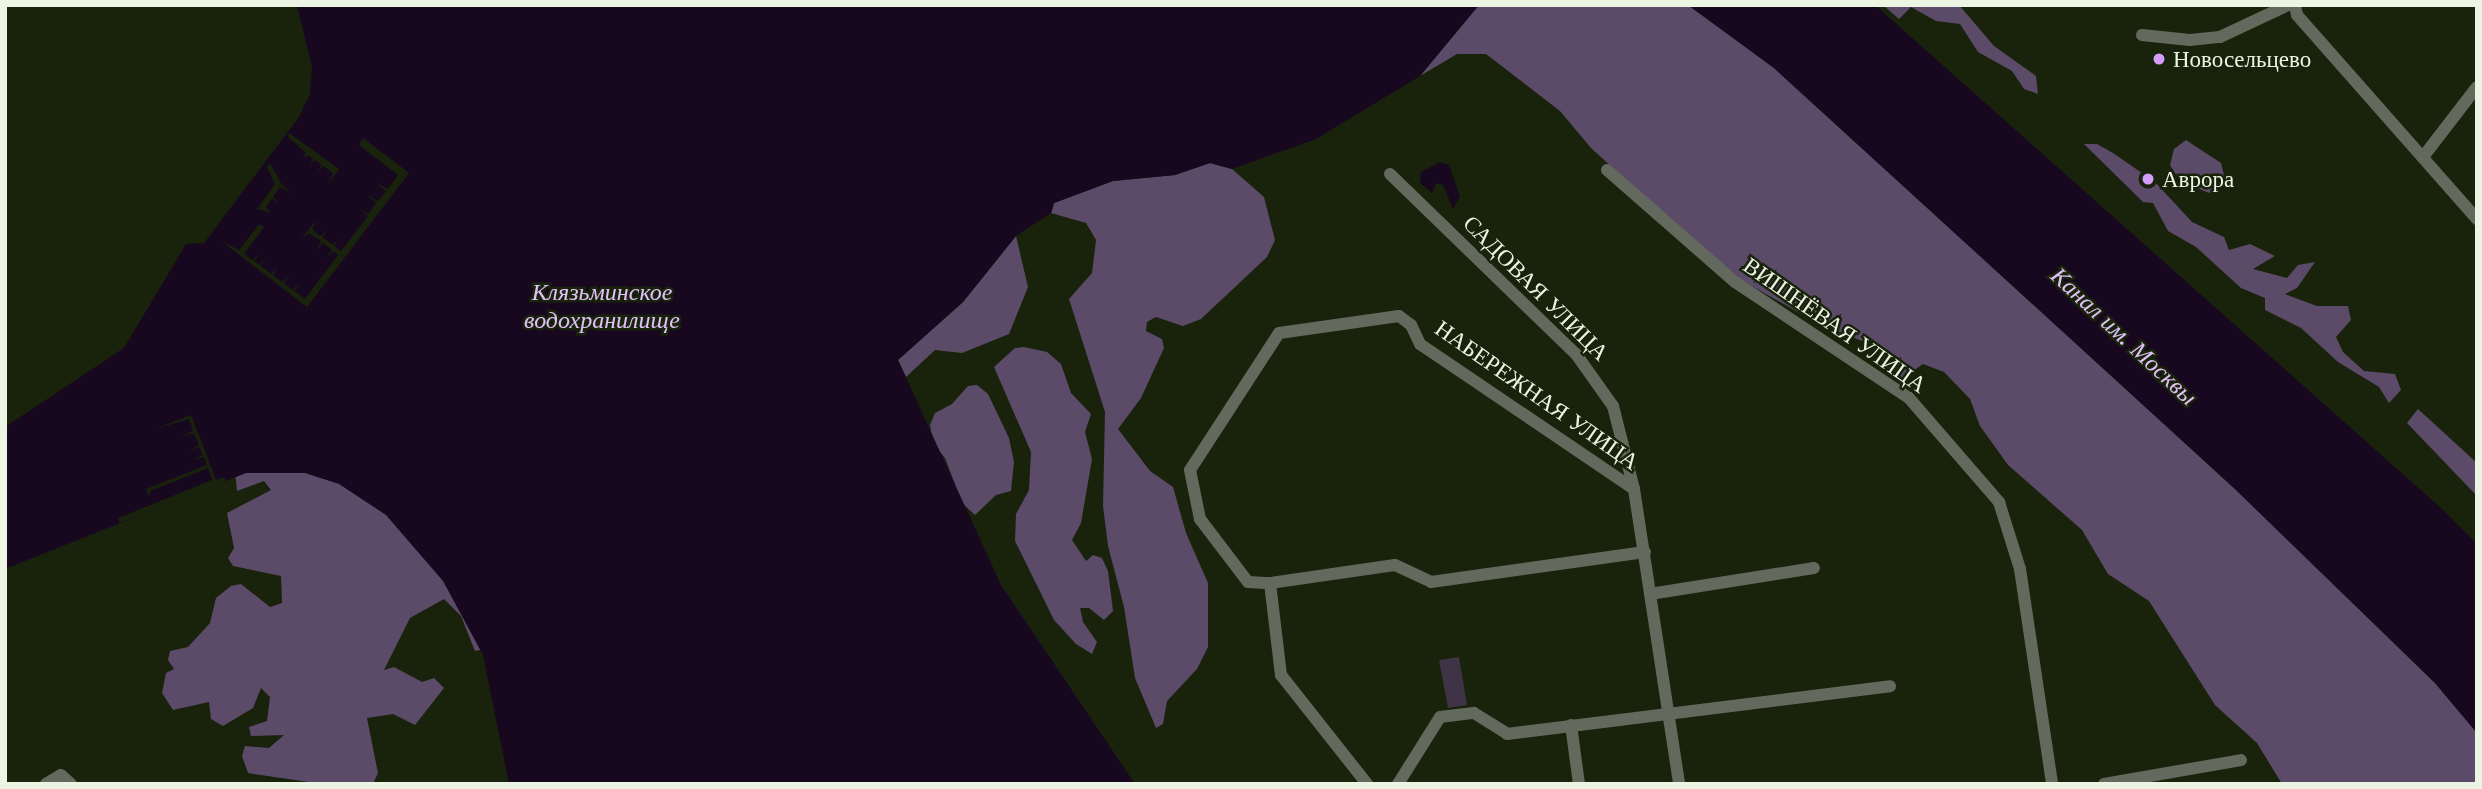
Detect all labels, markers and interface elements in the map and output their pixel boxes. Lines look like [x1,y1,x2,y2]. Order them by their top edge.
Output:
place label: Новосельцево [2173,45,2311,73]
marker: Новосельцево [2151,51,2167,67]
place label: Аврора [2162,165,2234,193]
marker: Аврора [2140,171,2156,187]
street label: САДОВАЯ УЛИЦА [1457,209,1615,367]
street label: ВИШНЁВАЯ УЛИЦА [1738,251,1932,399]
water label: Канал им. Москвы [2045,261,2203,411]
water label: Клязьминское водохранилище [524,278,680,334]
street label: НАБЕРЕЖНАЯ УЛИЦА [1430,314,1644,476]

